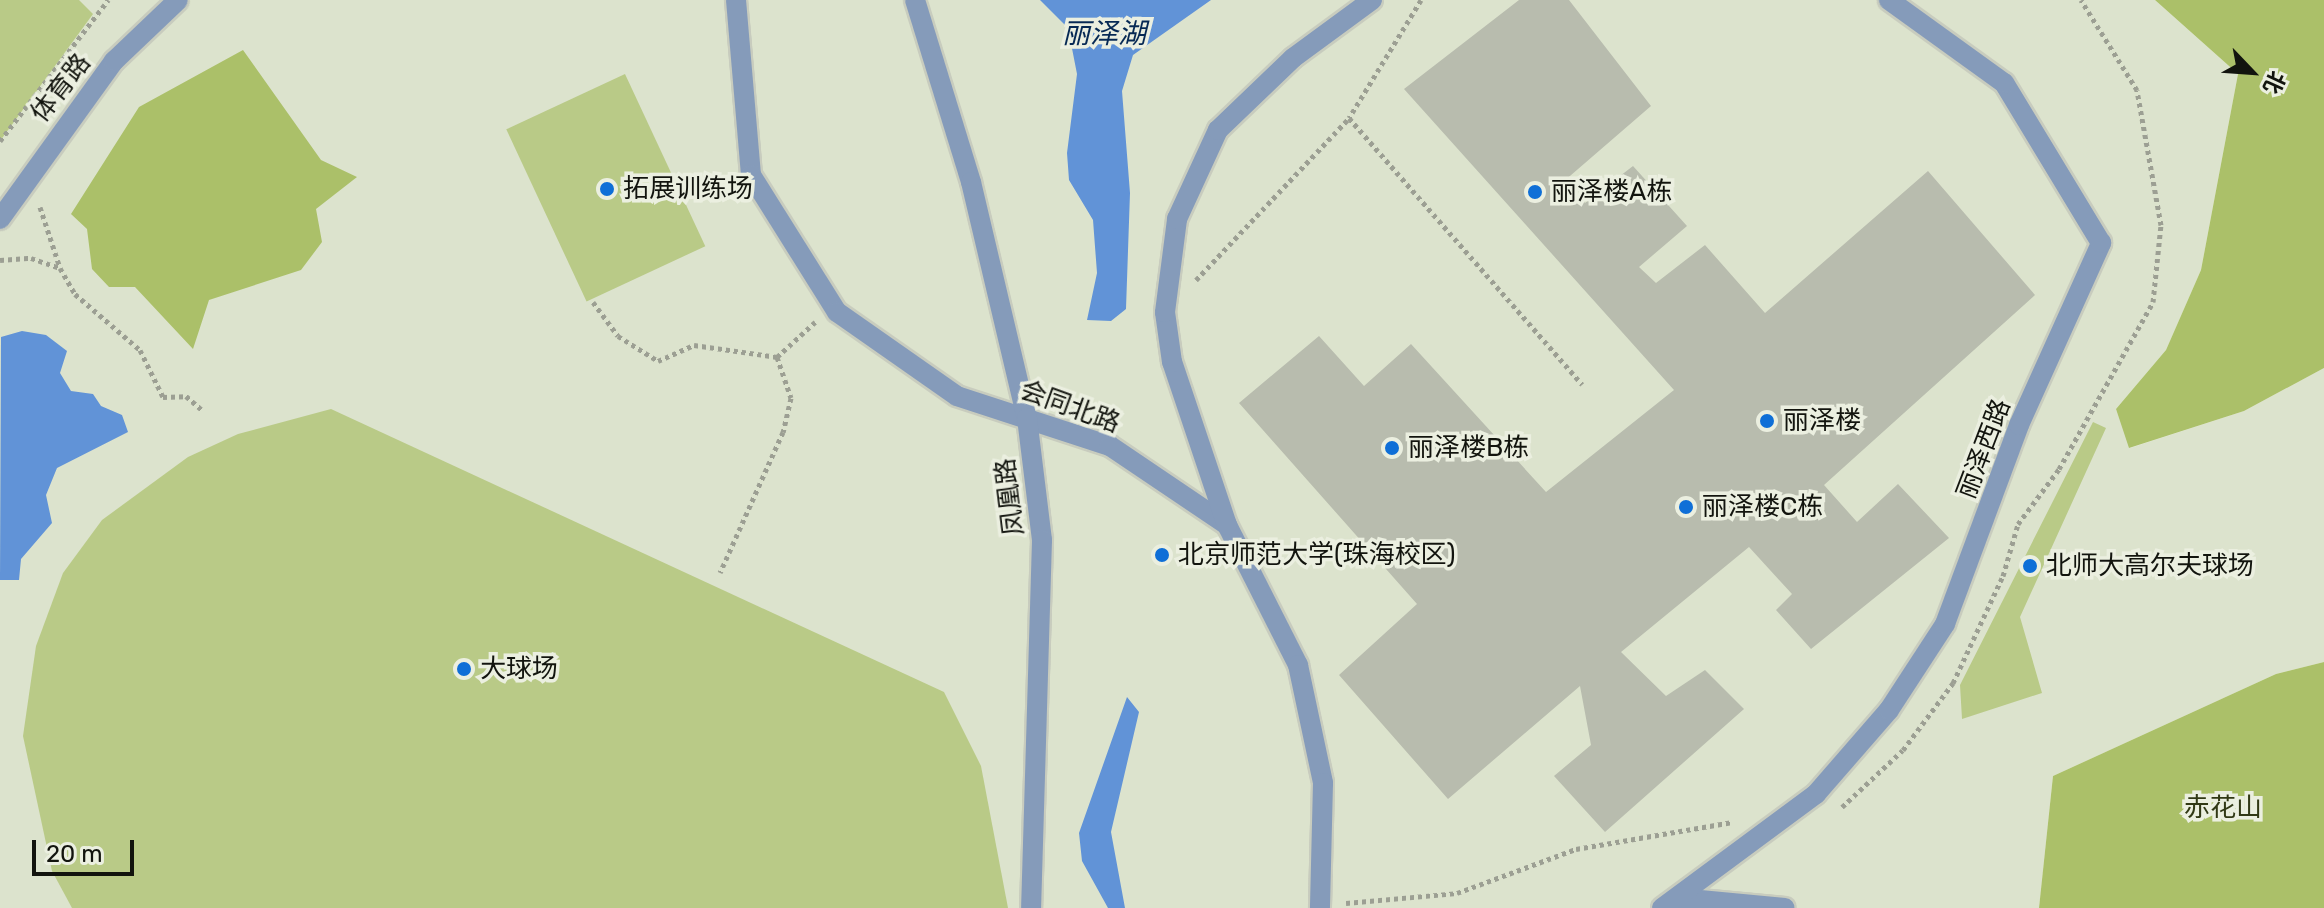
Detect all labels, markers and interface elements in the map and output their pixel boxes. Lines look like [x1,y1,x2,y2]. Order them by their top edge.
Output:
water label: 丽泽湖 [1062,17,1146,51]
north arrow [2212,32,2292,112]
street label: 体育路 [25,48,97,128]
text: 北 [2257,67,2291,98]
place label: 拓展训练场 [623,173,753,205]
place label: 丽泽楼A栋 [1551,176,1672,208]
marker: 拓展训练场 [598,180,616,198]
marker: 丽泽楼A栋 [1526,183,1544,201]
street label: 会同北路 [1016,375,1124,439]
street label: 丽泽西路 [1951,395,2017,503]
place label: 丽泽楼 [1783,405,1861,437]
marker: 丽泽楼 [1758,412,1776,430]
place label: 丽泽楼B栋 [1408,432,1529,464]
marker: 丽泽楼B栋 [1383,439,1401,457]
street label: 凤凰路 [990,456,1030,538]
place label: 丽泽楼C栋 [1702,491,1823,523]
marker: 丽泽楼C栋 [1677,498,1695,516]
place label: 北京师范大学(珠海校区) [1178,539,1456,571]
marker: 北京师范大学(珠海校区) [1153,546,1171,564]
place label: 北师大高尔夫球场 [2046,550,2254,582]
marker: 北师大高尔夫球场 [2021,557,2039,575]
place label: 大球场 [480,653,558,685]
marker: 大球场 [455,660,473,678]
park label: 赤花山 [2184,792,2262,824]
scale bar [36,824,138,874]
text: 20 m [46,840,103,868]

